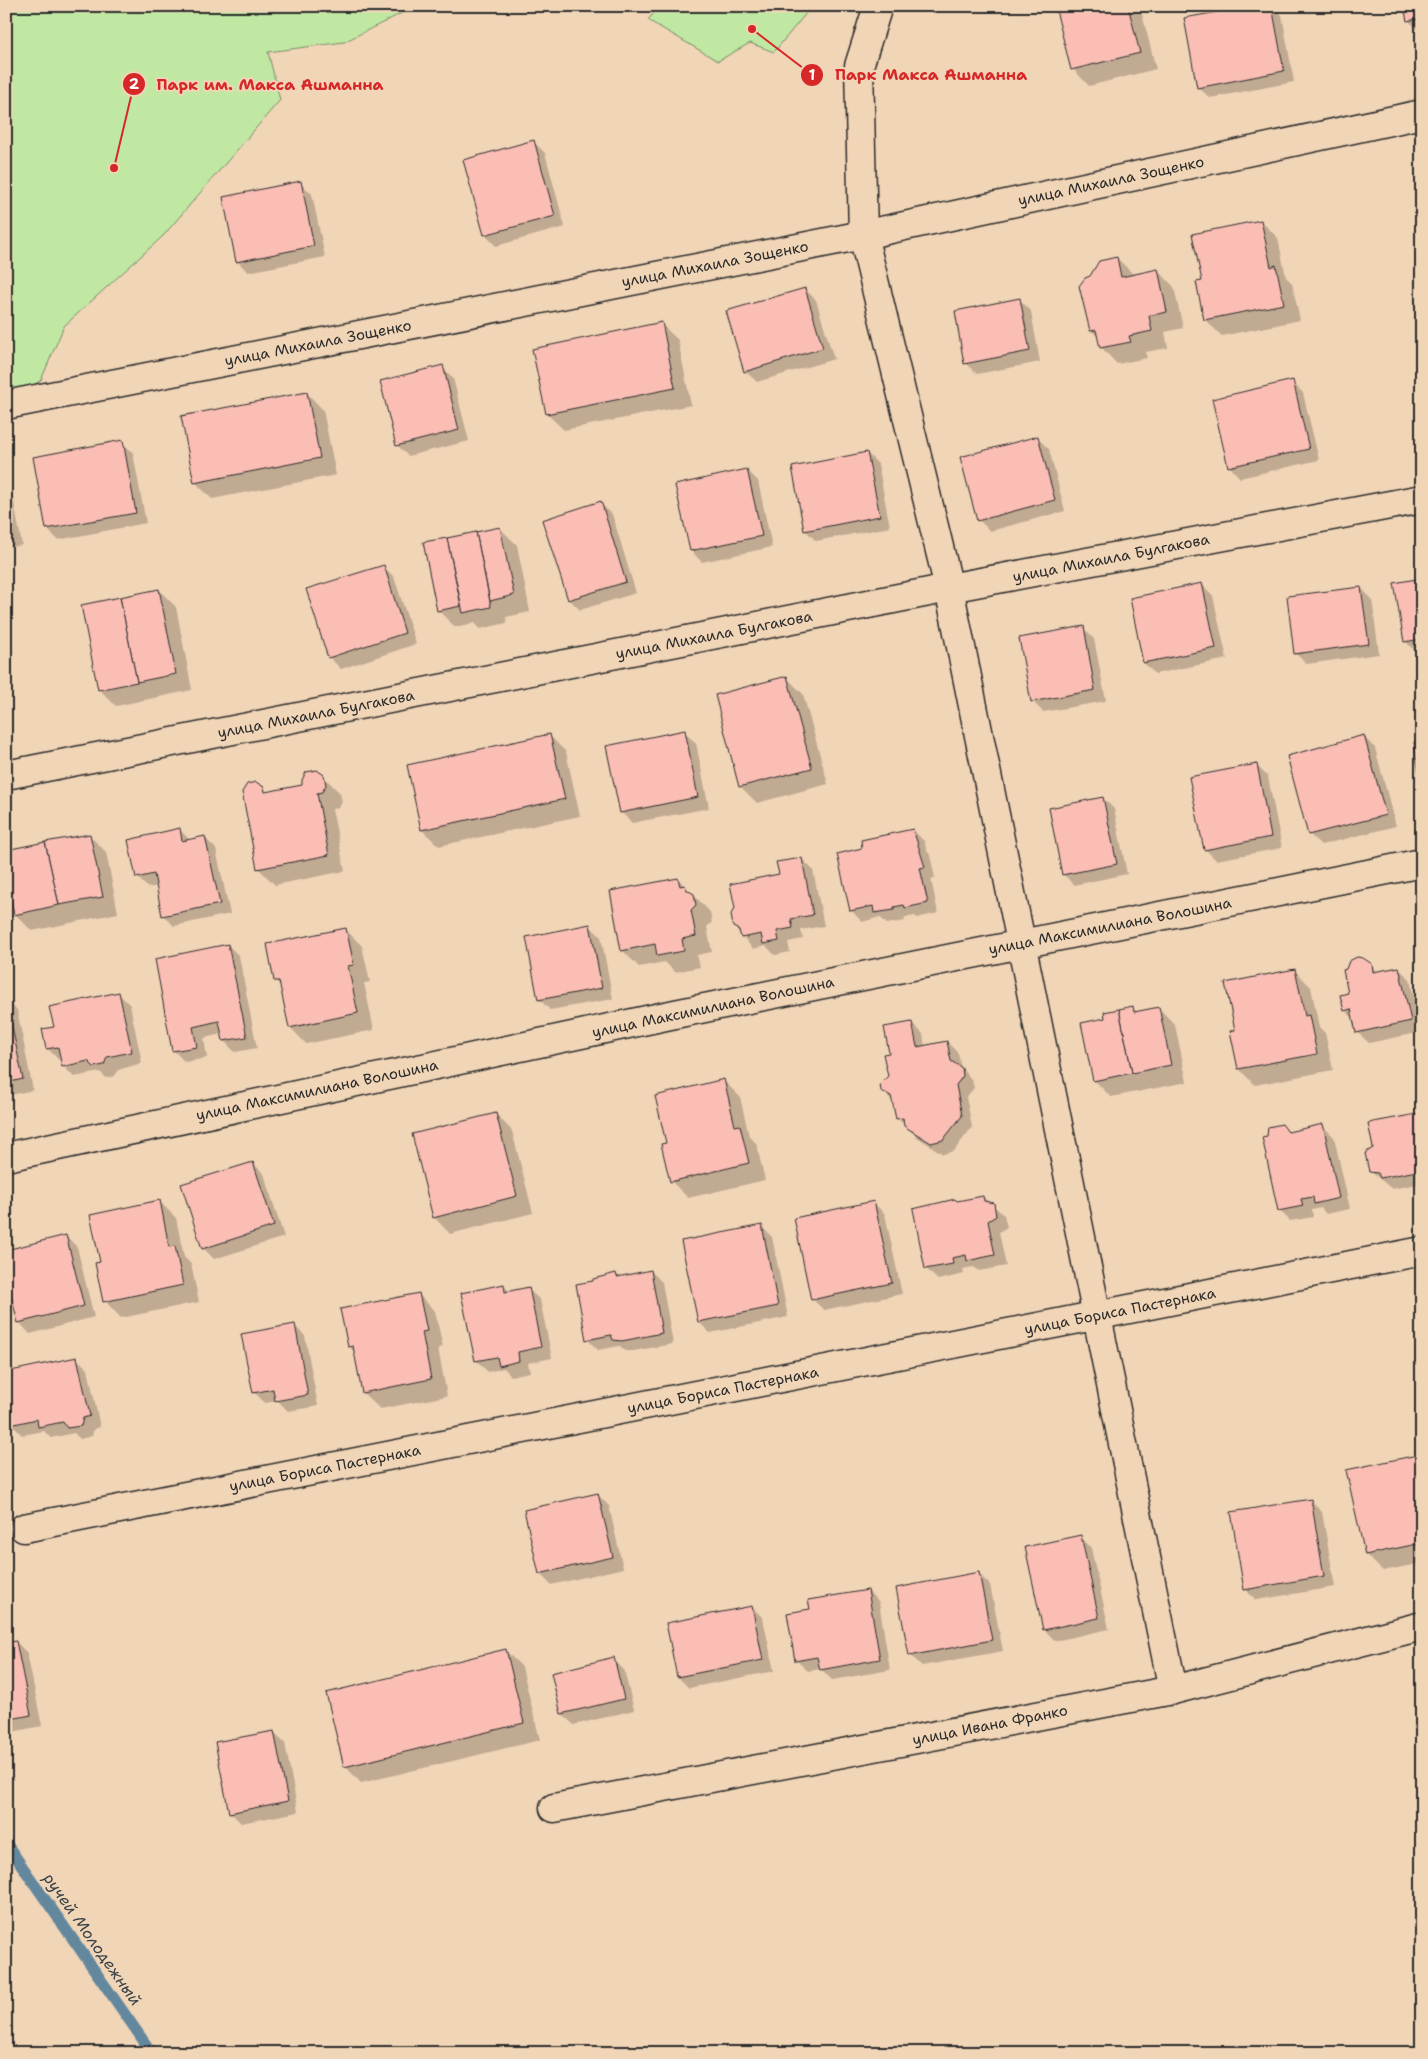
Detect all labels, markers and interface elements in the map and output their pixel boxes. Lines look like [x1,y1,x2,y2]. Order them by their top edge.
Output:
callout: Парк Макса Ашманна [800,59,1037,90]
text: Парк Макса Ашманна [835,64,1027,85]
text: 1 [809,65,816,85]
callout: Парк им. Макса Ашманна [122,69,394,100]
text: 2 [129,74,140,94]
text: Парк им. Макса Ашманна [157,74,384,95]
street label: улица Михаила Зощенко [1016,151,1206,211]
street label: улица Михаила Зощенко [620,236,810,292]
street label: улица Михаила Зощенко [223,315,413,371]
street label: улица Михаила Булгакова [1011,529,1212,587]
street label: улица Михаила Булгакова [614,606,815,664]
street label: улица Михаила Булгакова [216,685,417,743]
street label: улица Максимилиана Волошина [987,892,1234,959]
street label: улица Максимилиана Волошина [590,971,837,1042]
street label: улица Максимилиана Волошина [194,1054,441,1125]
street label: улица Бориса Пастернака [1023,1283,1218,1339]
street label: улица Бориса Пастернака [626,1362,821,1418]
street label: улица Бориса Пастернака [228,1440,423,1496]
street label: улица Ивана Франко [911,1700,1069,1750]
water label: ручей Молодежный [38,1868,146,2010]

